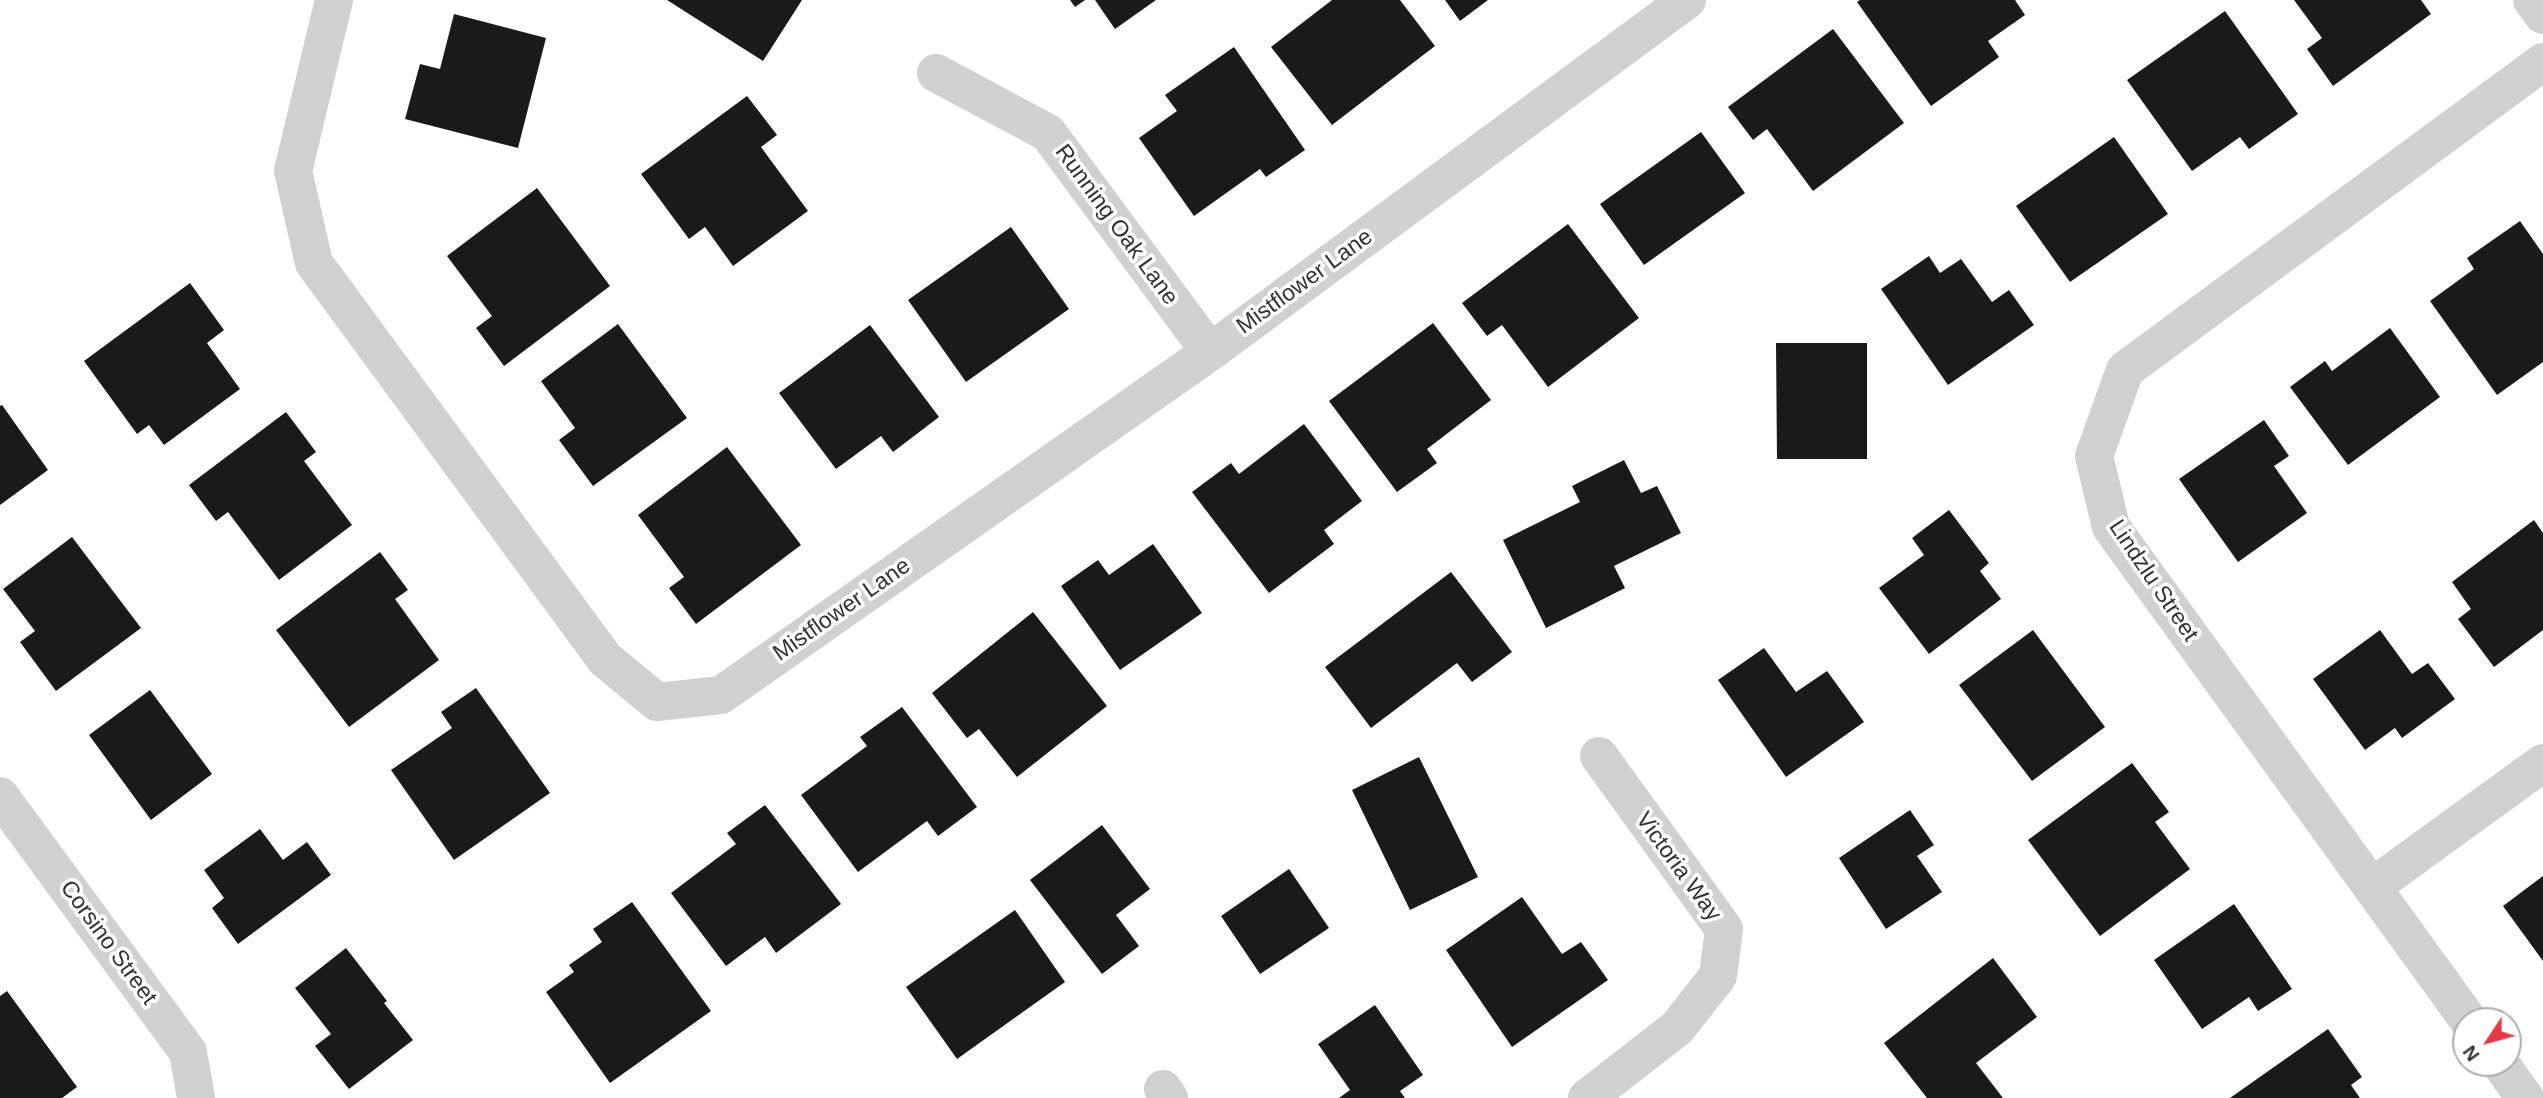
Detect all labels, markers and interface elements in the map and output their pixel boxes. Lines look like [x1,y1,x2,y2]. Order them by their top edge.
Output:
street label: Running Oak Lane [1048,139,1184,311]
street label: Mistflower Lane [1232,223,1378,341]
street label: Lindzlu Street [2102,515,2204,647]
street label: Mistflower Lane [768,553,916,667]
street label: Victoria Way [1629,807,1727,927]
street label: Corsino Street [54,875,162,1011]
north arrow [2452,1007,2522,1077]
text: N [2459,1042,2484,1065]

